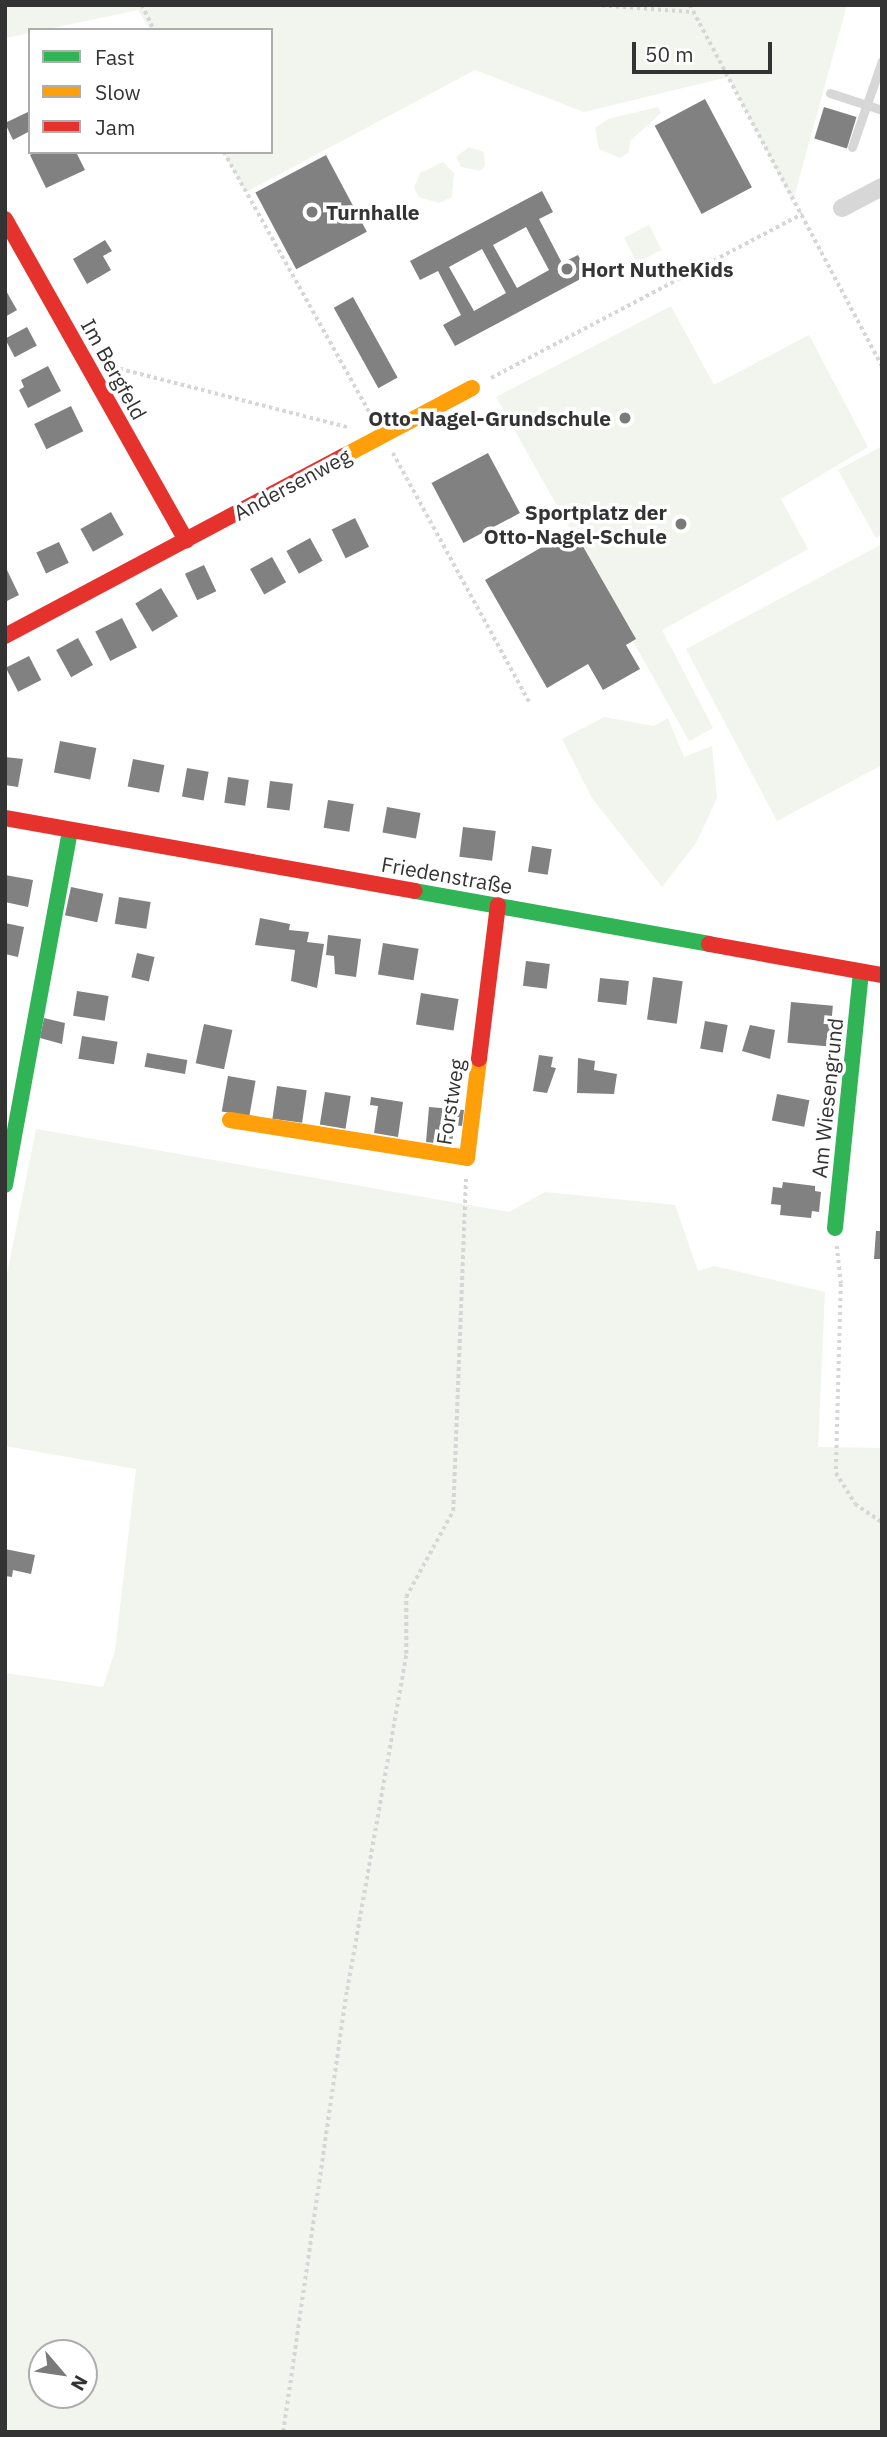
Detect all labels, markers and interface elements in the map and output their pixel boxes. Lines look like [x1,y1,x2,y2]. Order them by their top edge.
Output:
legend [28,28,273,154]
scale bar [635,28,775,72]
text: 50 m [645,40,694,68]
text: Fast [95,43,135,71]
text: Slow [95,78,141,106]
text: Jam [95,113,135,141]
place label: Turnhalle [326,199,420,225]
marker: Turnhalle [304,204,320,220]
place label: Hort NutheKids [581,256,734,282]
marker: Hort NutheKids [559,261,575,277]
street label: Im Bergfeld [76,314,152,424]
place label: Otto-Nagel-Grundschule [368,405,611,431]
marker: Otto-Nagel-Grundschule [617,410,633,426]
street label: Andersenweg [229,443,355,525]
place label: Sportplatz der Otto-Nagel-Schule [484,499,667,549]
marker: Sportplatz der Otto-Nagel-Schule [673,516,689,532]
street label: Friedenstraße [379,851,515,899]
street label: Am Wiesengrund [806,1017,848,1179]
street label: Forstweg [431,1057,469,1147]
north arrow [28,2339,98,2409]
text: N [66,2371,93,2395]

